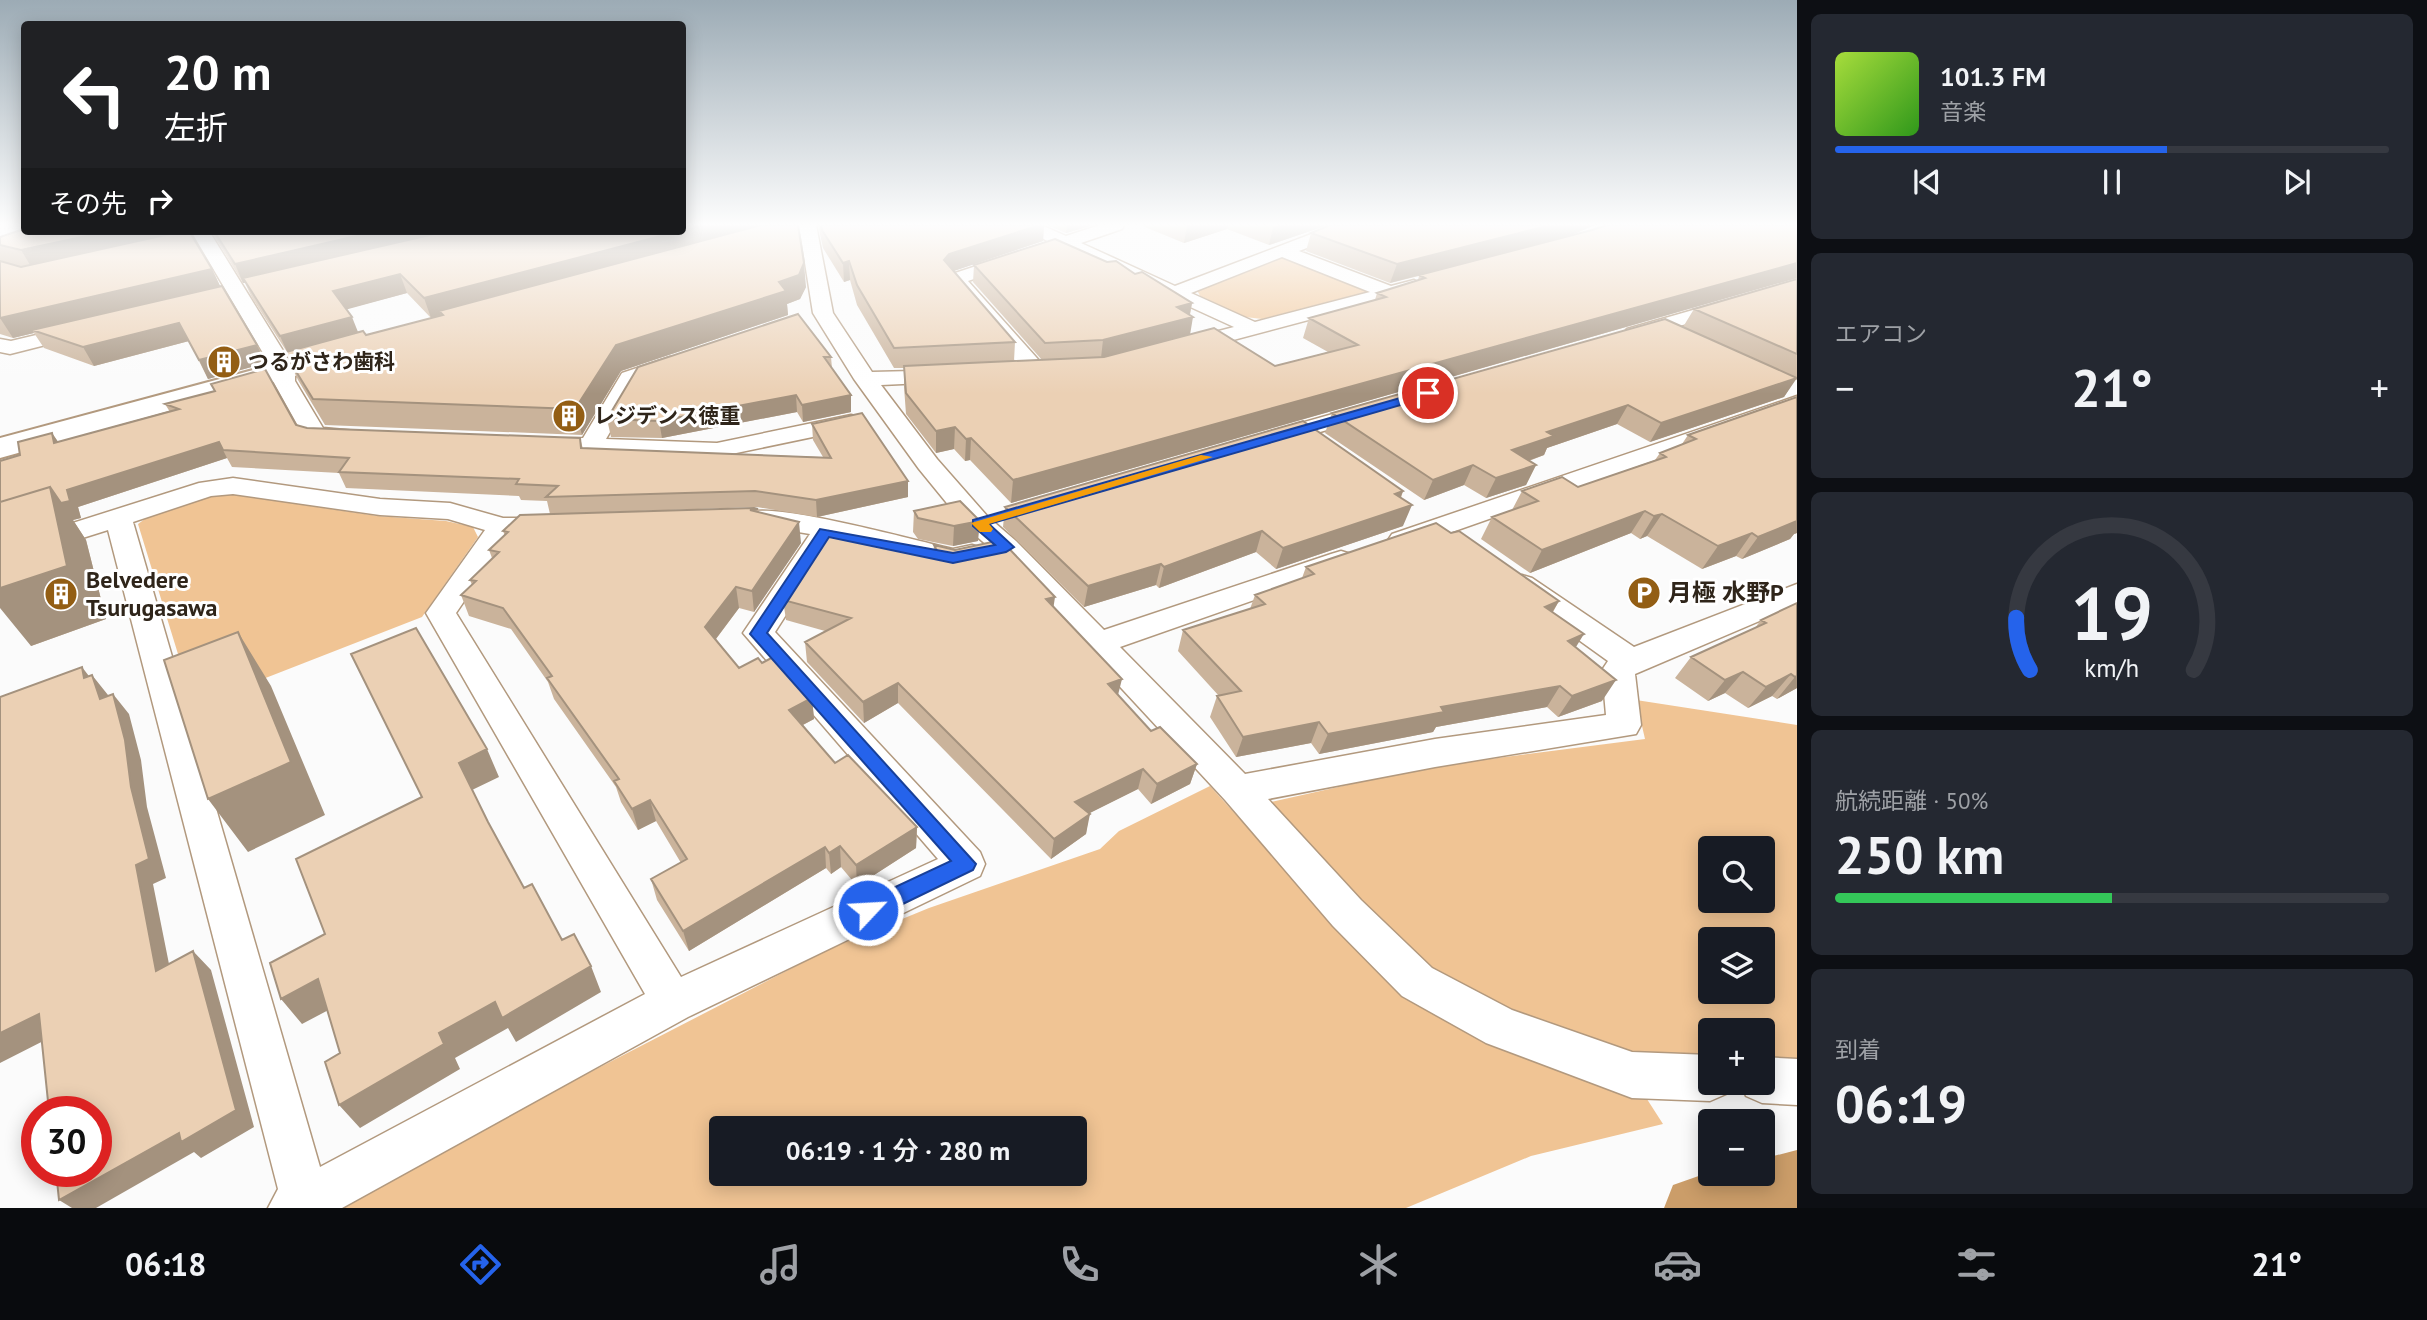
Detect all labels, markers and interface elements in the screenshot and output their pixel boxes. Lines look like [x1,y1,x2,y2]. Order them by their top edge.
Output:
text: 20 m [164,40,271,104]
icon: left [49,49,140,140]
text: 101.3 FM [1940,60,2046,93]
text: 音楽 [1940,97,1986,126]
text: 左折 [164,106,228,148]
icon: previous [1908,163,1946,201]
icon: pause [2093,163,2131,201]
icon: next [2278,163,2316,201]
icon: right [141,182,179,220]
text: その先 [49,187,127,220]
text: エアコン [1835,319,1927,348]
building icon: つるがさわ歯科 [205,343,243,381]
place label: つるがさわ歯科 [248,348,395,375]
text: 21° [2071,354,2153,421]
pin [1398,363,1458,423]
text: − [1835,363,1854,412]
text: + [2370,363,2389,412]
icon: arrive [1409,374,1447,412]
building icon: レジデンス徳重 [550,397,588,435]
place label: レジデンス徳重 [594,402,741,429]
place label: Belvedere Tsurugasawa [86,564,218,623]
text: 19 [2071,566,2153,660]
parking icon: 月極 水野P [1625,574,1663,612]
building icon: Belvedere Tsurugasawa [42,575,80,613]
place label: 月極 水野P [1668,577,1784,608]
text: km/h [2085,652,2139,684]
text: 航続距離 · 50% [1835,786,1988,815]
text: 250 km [1835,821,2004,888]
map controls [1698,836,1775,1186]
button: search [1698,836,1775,913]
position arrow [831,873,905,947]
button: layers [1698,927,1775,1004]
button: + [1698,1018,1775,1095]
text: 到着 [1835,1035,1881,1064]
text: 06:19 [1835,1070,1967,1137]
speed limit sign: 30 [21,1096,112,1187]
button: − [1698,1109,1775,1186]
text: 06:19 · 1 分 · 280 m [786,1134,1010,1167]
icon: directions [456,1240,505,1289]
icon: music [756,1240,805,1289]
icon: phone [1055,1240,1104,1289]
icon: climate [1354,1240,1403,1289]
icon: car [1653,1240,1702,1289]
icon: filters [1952,1240,2001,1289]
text: 06:18 [125,1243,206,1285]
text: 21° [2252,1243,2302,1285]

